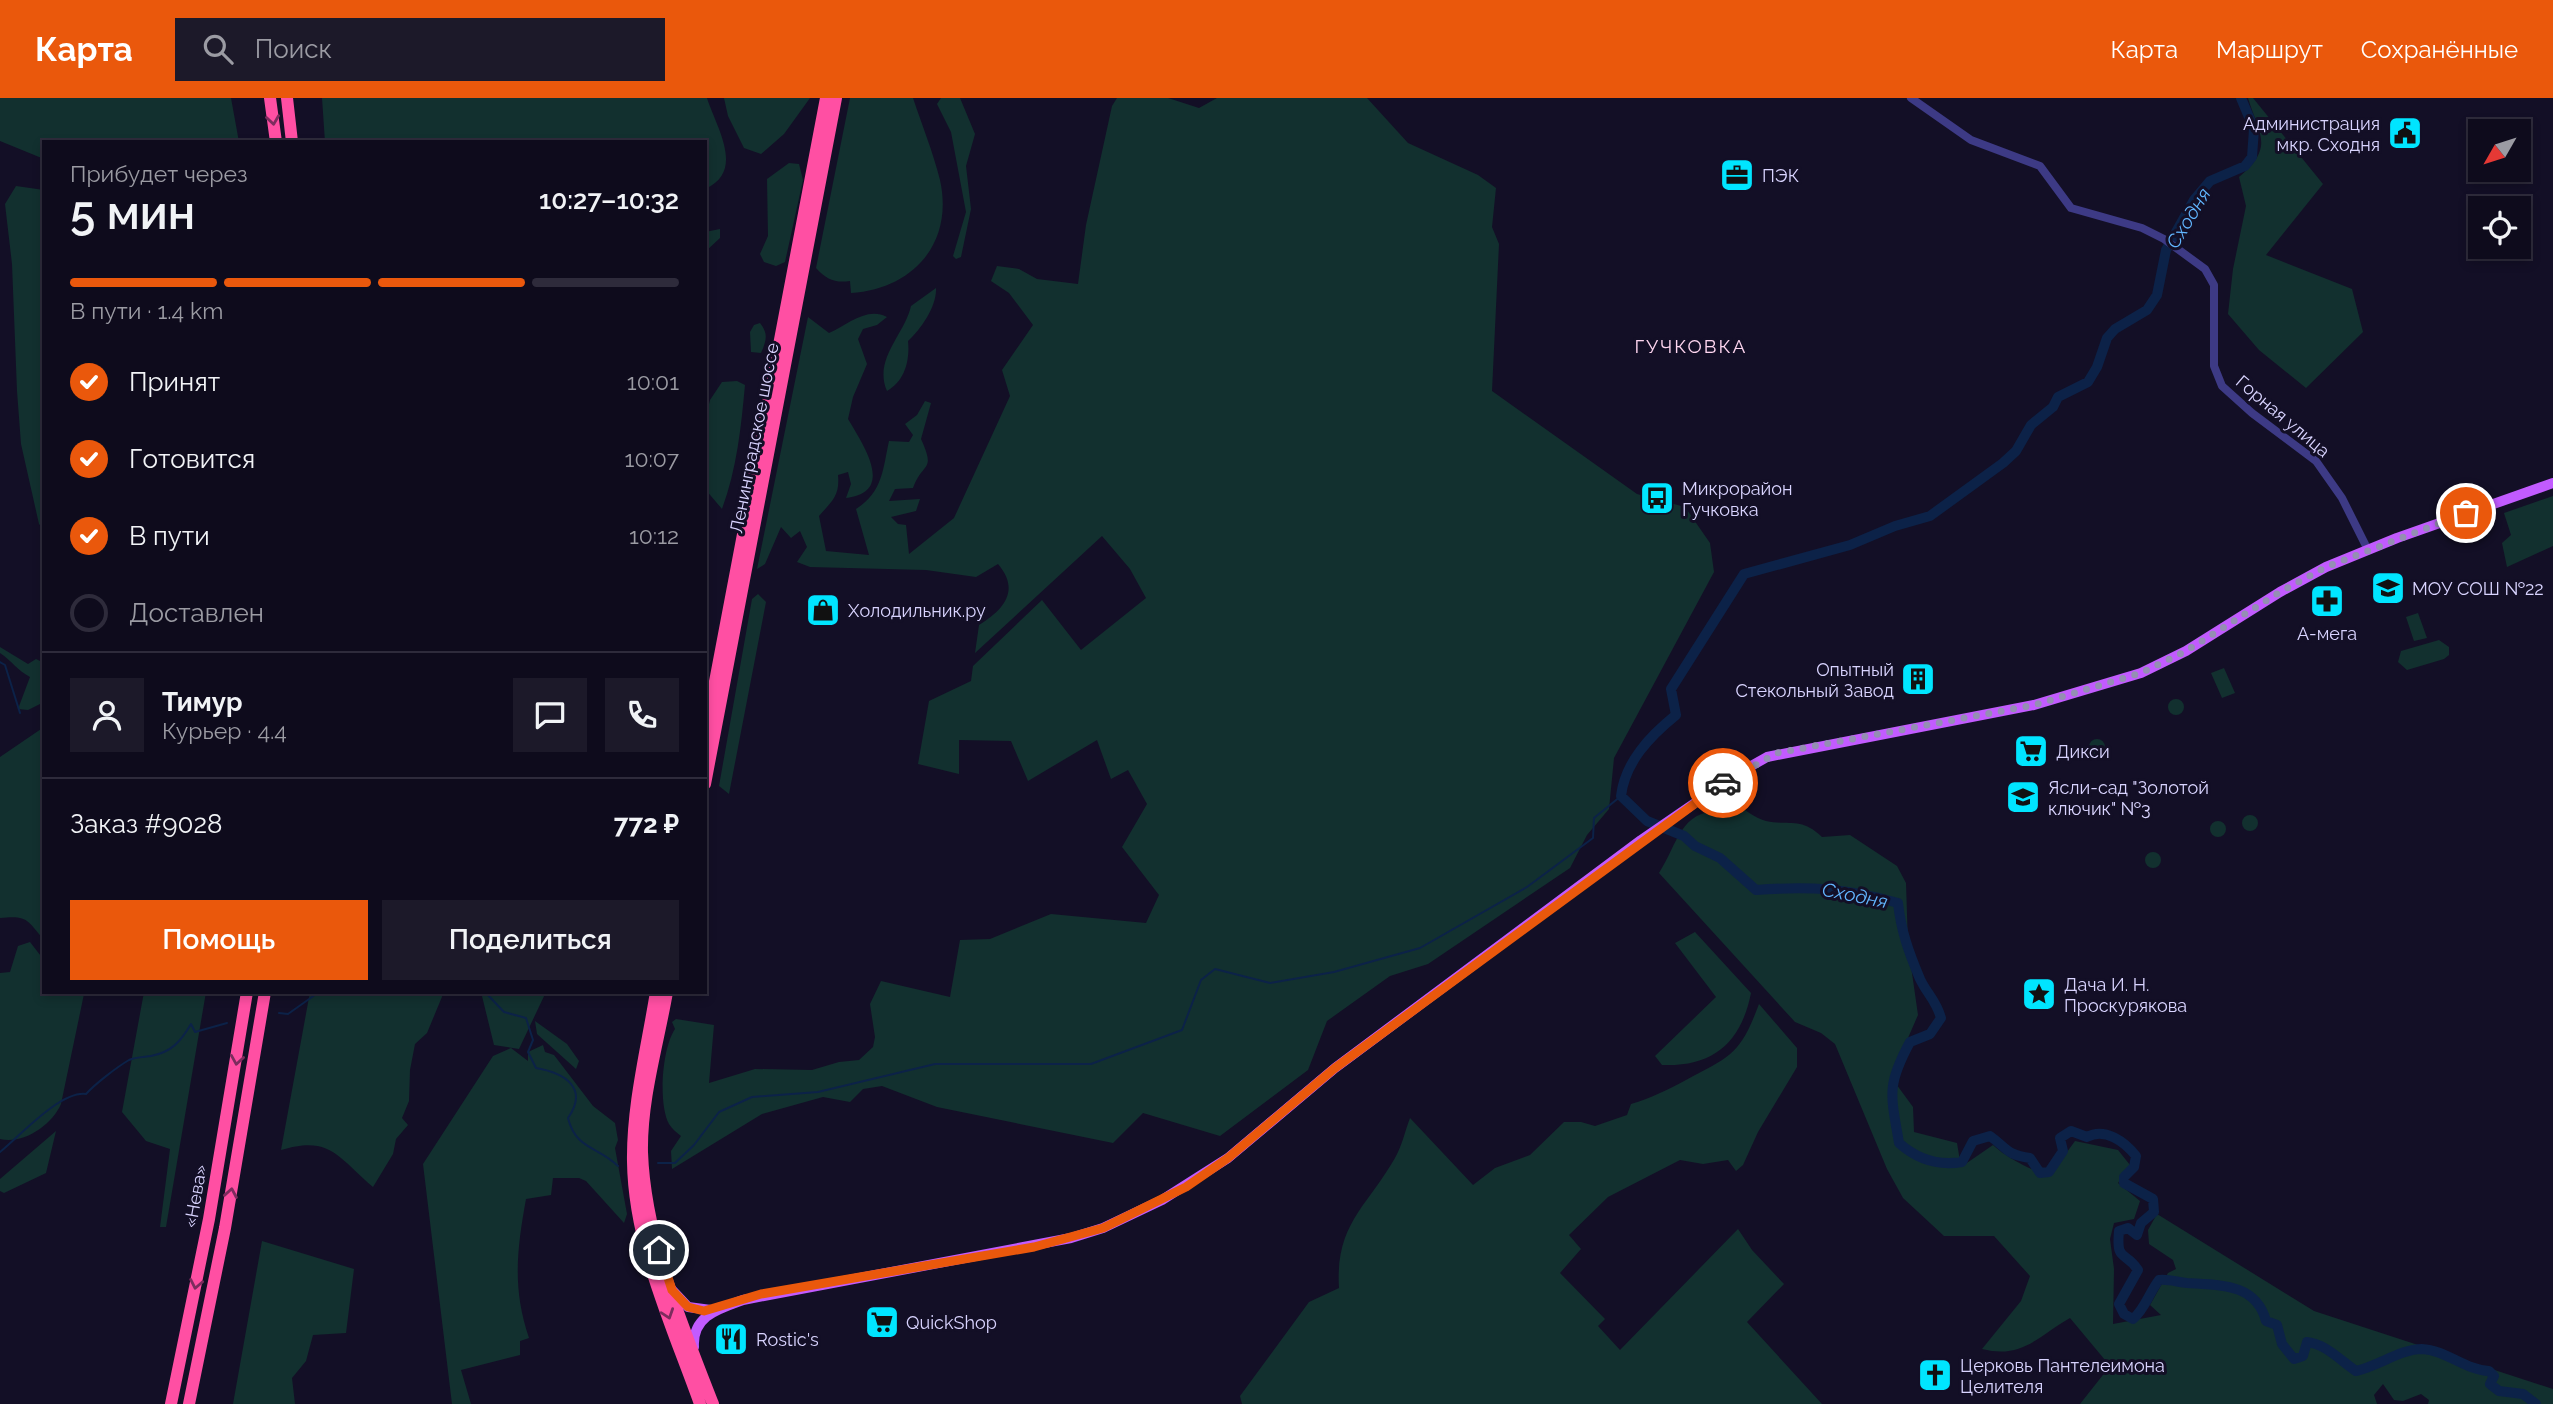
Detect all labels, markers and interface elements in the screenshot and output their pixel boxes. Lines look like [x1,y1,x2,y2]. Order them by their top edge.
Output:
search box [175,18,665,81]
text: Карта [35,30,133,69]
icon: search [199,30,237,68]
text: Поиск [255,34,332,64]
text: Карта [2110,35,2178,64]
text: Маршрут [2216,35,2323,64]
text: Сохранённые [2361,35,2518,64]
place label: Администрация мкр. Сходня [2243,113,2380,155]
one-way arrow [265,114,280,126]
public building icon: Администрация мкр. Сходня [2386,114,2424,152]
north arrow [2468,119,2530,182]
map controls [2468,119,2531,259]
office icon: ПЭК [1718,156,1756,194]
text: Прибудет через [70,160,248,187]
place label: ПЭК [1762,165,1799,186]
water label: Сходня [2161,184,2215,252]
text: 10:27–10:32 [539,185,679,215]
text: 5 мин [70,186,195,240]
button: locate [2468,196,2531,259]
text: В пути · 1.4 km [70,297,223,324]
district label: ГУЧКОВКА [1635,335,1747,357]
street label: Ленинградское шоссе [725,340,783,535]
icon: check [70,363,108,401]
text: Принят [129,367,220,397]
text: 10:01 [627,368,679,395]
street label: Горная улица [2232,371,2334,461]
icon: check [70,440,108,478]
text: Готовится [129,444,255,474]
text: 10:07 [625,445,679,472]
place label: Микрорайон Гучковка [1682,478,1792,520]
bus stop icon: Микрорайон Гучковка [1638,479,1676,517]
pin [2436,483,2496,543]
icon: bag [2447,494,2485,532]
icon: check [70,517,108,555]
text: В пути [129,521,210,551]
text: 10:12 [629,522,679,549]
school or university icon: МОУ СОШ №22 [2369,569,2407,607]
place label: МОУ СОШ №22 [2412,578,2544,599]
pharmacy icon: А-мега [2308,582,2346,620]
shop icon: Холодильник.ру [804,591,842,629]
text: Доставлен [129,598,264,628]
place label: Холодильник.ру [848,600,986,621]
place label: А-мега [2297,623,2357,644]
place label: Опытный Стекольный Завод [1736,659,1894,701]
building icon: Опытный Стекольный Завод [1899,660,1937,698]
button: person [70,678,144,752]
button: chat [513,678,587,752]
button: phone [605,678,679,752]
text: Тимур [162,687,242,717]
text: Курьер · 4.4 [162,717,287,744]
supermarket icon: Дикси [2012,732,2050,770]
place label: Дикси [2056,741,2110,762]
courier [1688,748,1758,818]
icon: car [1704,764,1742,802]
place label: Ясли-сад "Золотой ключик" №3 [2048,777,2209,819]
school or university icon: Ясли-сад "Золотой ключик" №3 [2004,778,2042,816]
text: Заказ #9028 [70,809,222,839]
text: 772 ₽ [614,809,679,839]
water label: Сходня [1820,878,1890,912]
button: Помощь [70,900,368,980]
button: Поделиться [382,900,679,980]
place label: Дача И. Н. Проскурякова [2064,974,2187,1016]
place icon: Дача И. Н. Проскурякова [2020,975,2058,1013]
one-way arrow [230,1054,245,1066]
street label: «Нева» [179,1163,211,1229]
one-way arrow [223,1187,238,1199]
pin [629,1220,689,1280]
icon: home [640,1231,678,1269]
one-way arrow [190,1278,205,1290]
supermarket icon: QuickShop [863,1303,901,1341]
one-way arrow [660,1307,674,1320]
place label: QuickShop [906,1312,997,1333]
restaurant icon: Rostic's [712,1320,750,1358]
place label: Rostic's [756,1329,819,1350]
place label: Церковь Пантелеимона Целителя [1960,1355,2165,1397]
church icon: Церковь Пантелеимона Целителя [1916,1356,1954,1394]

